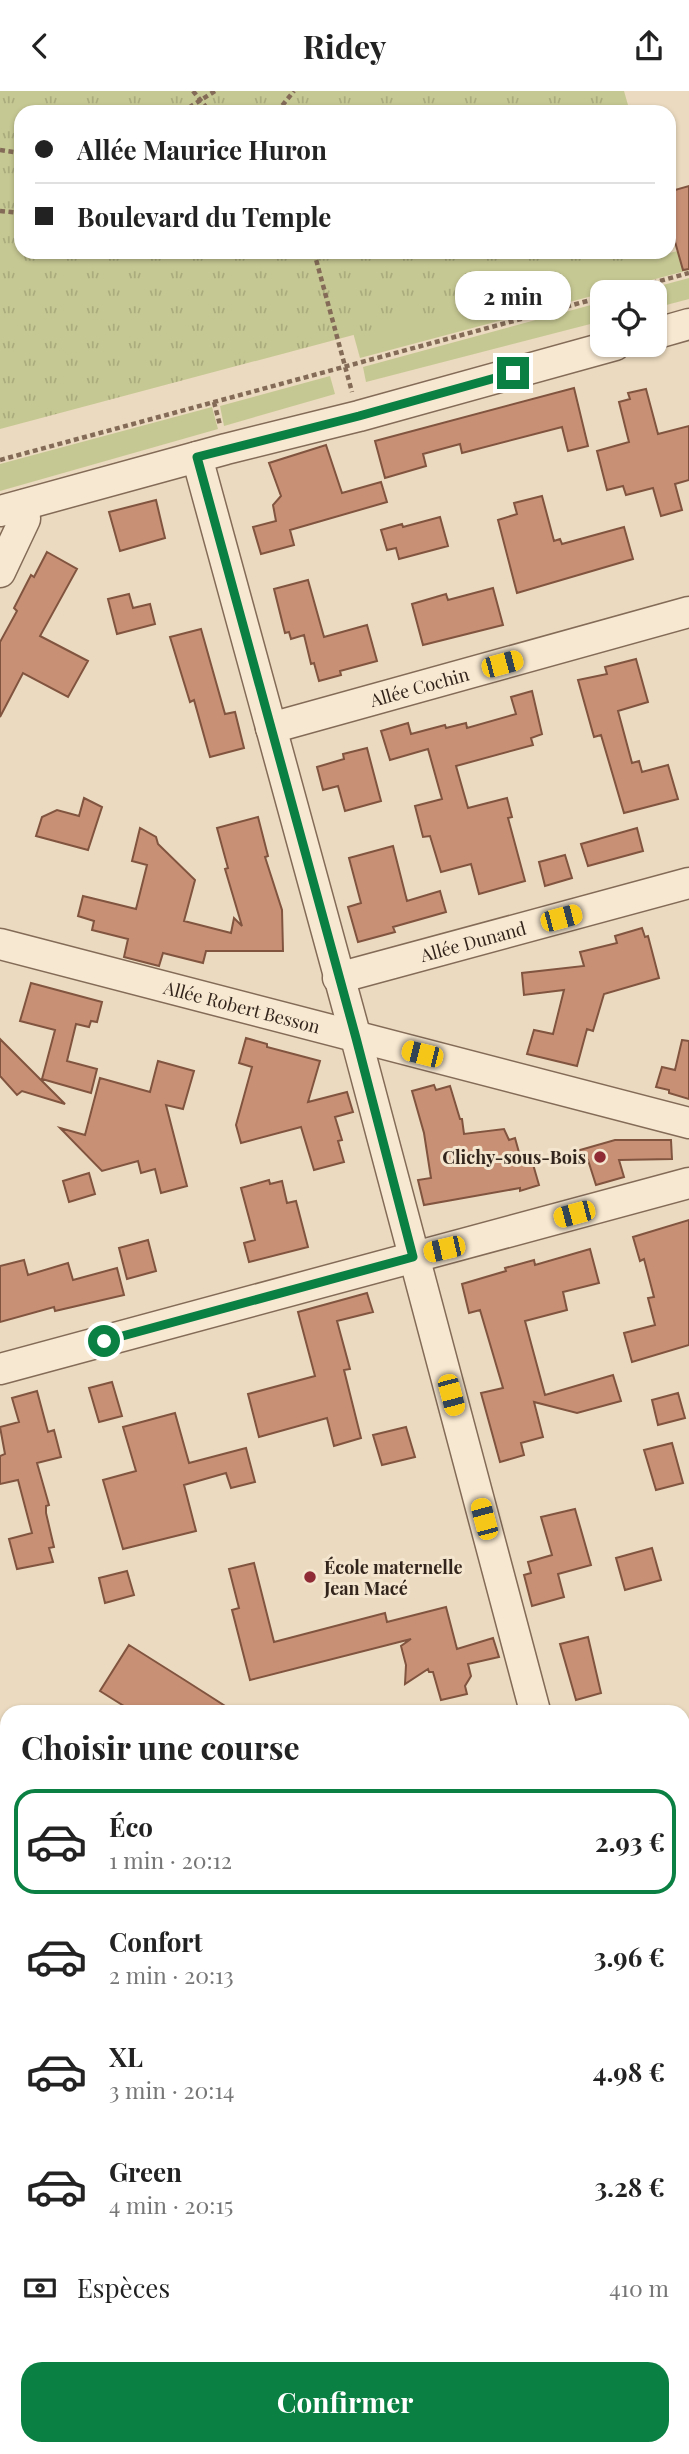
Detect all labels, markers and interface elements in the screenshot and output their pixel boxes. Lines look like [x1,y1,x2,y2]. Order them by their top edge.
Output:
text: Ridey [303,24,386,67]
icon: back [21,27,59,65]
icon: share [630,27,668,65]
text: Allée Maurice Huron [77,132,327,167]
text: Boulevard du Temple [77,199,331,234]
callout: 2 min [455,271,571,321]
text: 2 min [483,280,543,311]
map controls [590,280,667,357]
button: locate [590,280,667,357]
route end [497,357,529,389]
car [479,648,526,680]
street label: Allée Cochin [366,662,472,712]
car [538,902,585,934]
street label: Allée Dunand [417,916,529,967]
street label: Allée Robert Besson [160,975,323,1039]
car [400,1039,445,1069]
place label: Clichy-sous-Bois [442,1145,586,1169]
marker: Clichy-sous-Bois [592,1149,608,1165]
car [551,1198,598,1230]
car [422,1234,467,1264]
route start [88,1325,120,1357]
car [436,1372,467,1418]
car [469,1496,500,1542]
place label: École maternelle Jean Macé [323,1555,463,1600]
marker: École maternelle Jean Macé [302,1569,318,1585]
text: Choisir une course [21,1725,300,1768]
text: Éco [109,1809,153,1844]
icon: car [25,1810,88,1873]
text: 2.93 € [595,1824,665,1859]
text: 1 min · 20:12 [109,1844,232,1875]
text: Confort [109,1924,203,1959]
icon: car [25,1925,88,1988]
text: 3.96 € [594,1939,665,1974]
text: 2 min · 20:13 [109,1959,234,1990]
text: XL [109,2039,143,2074]
icon: car [25,2040,88,2103]
text: 4.98 € [593,2054,665,2089]
text: 3 min · 20:14 [109,2074,234,2105]
text: Green [109,2154,182,2189]
icon: car [25,2155,88,2218]
text: 3.28 € [594,2169,665,2204]
text: 4 min · 20:15 [109,2189,233,2220]
icon: cash [21,2269,59,2307]
text: Espèces [77,2270,170,2305]
text: 410 m [609,2272,669,2303]
button: Confirmer [21,2362,669,2442]

